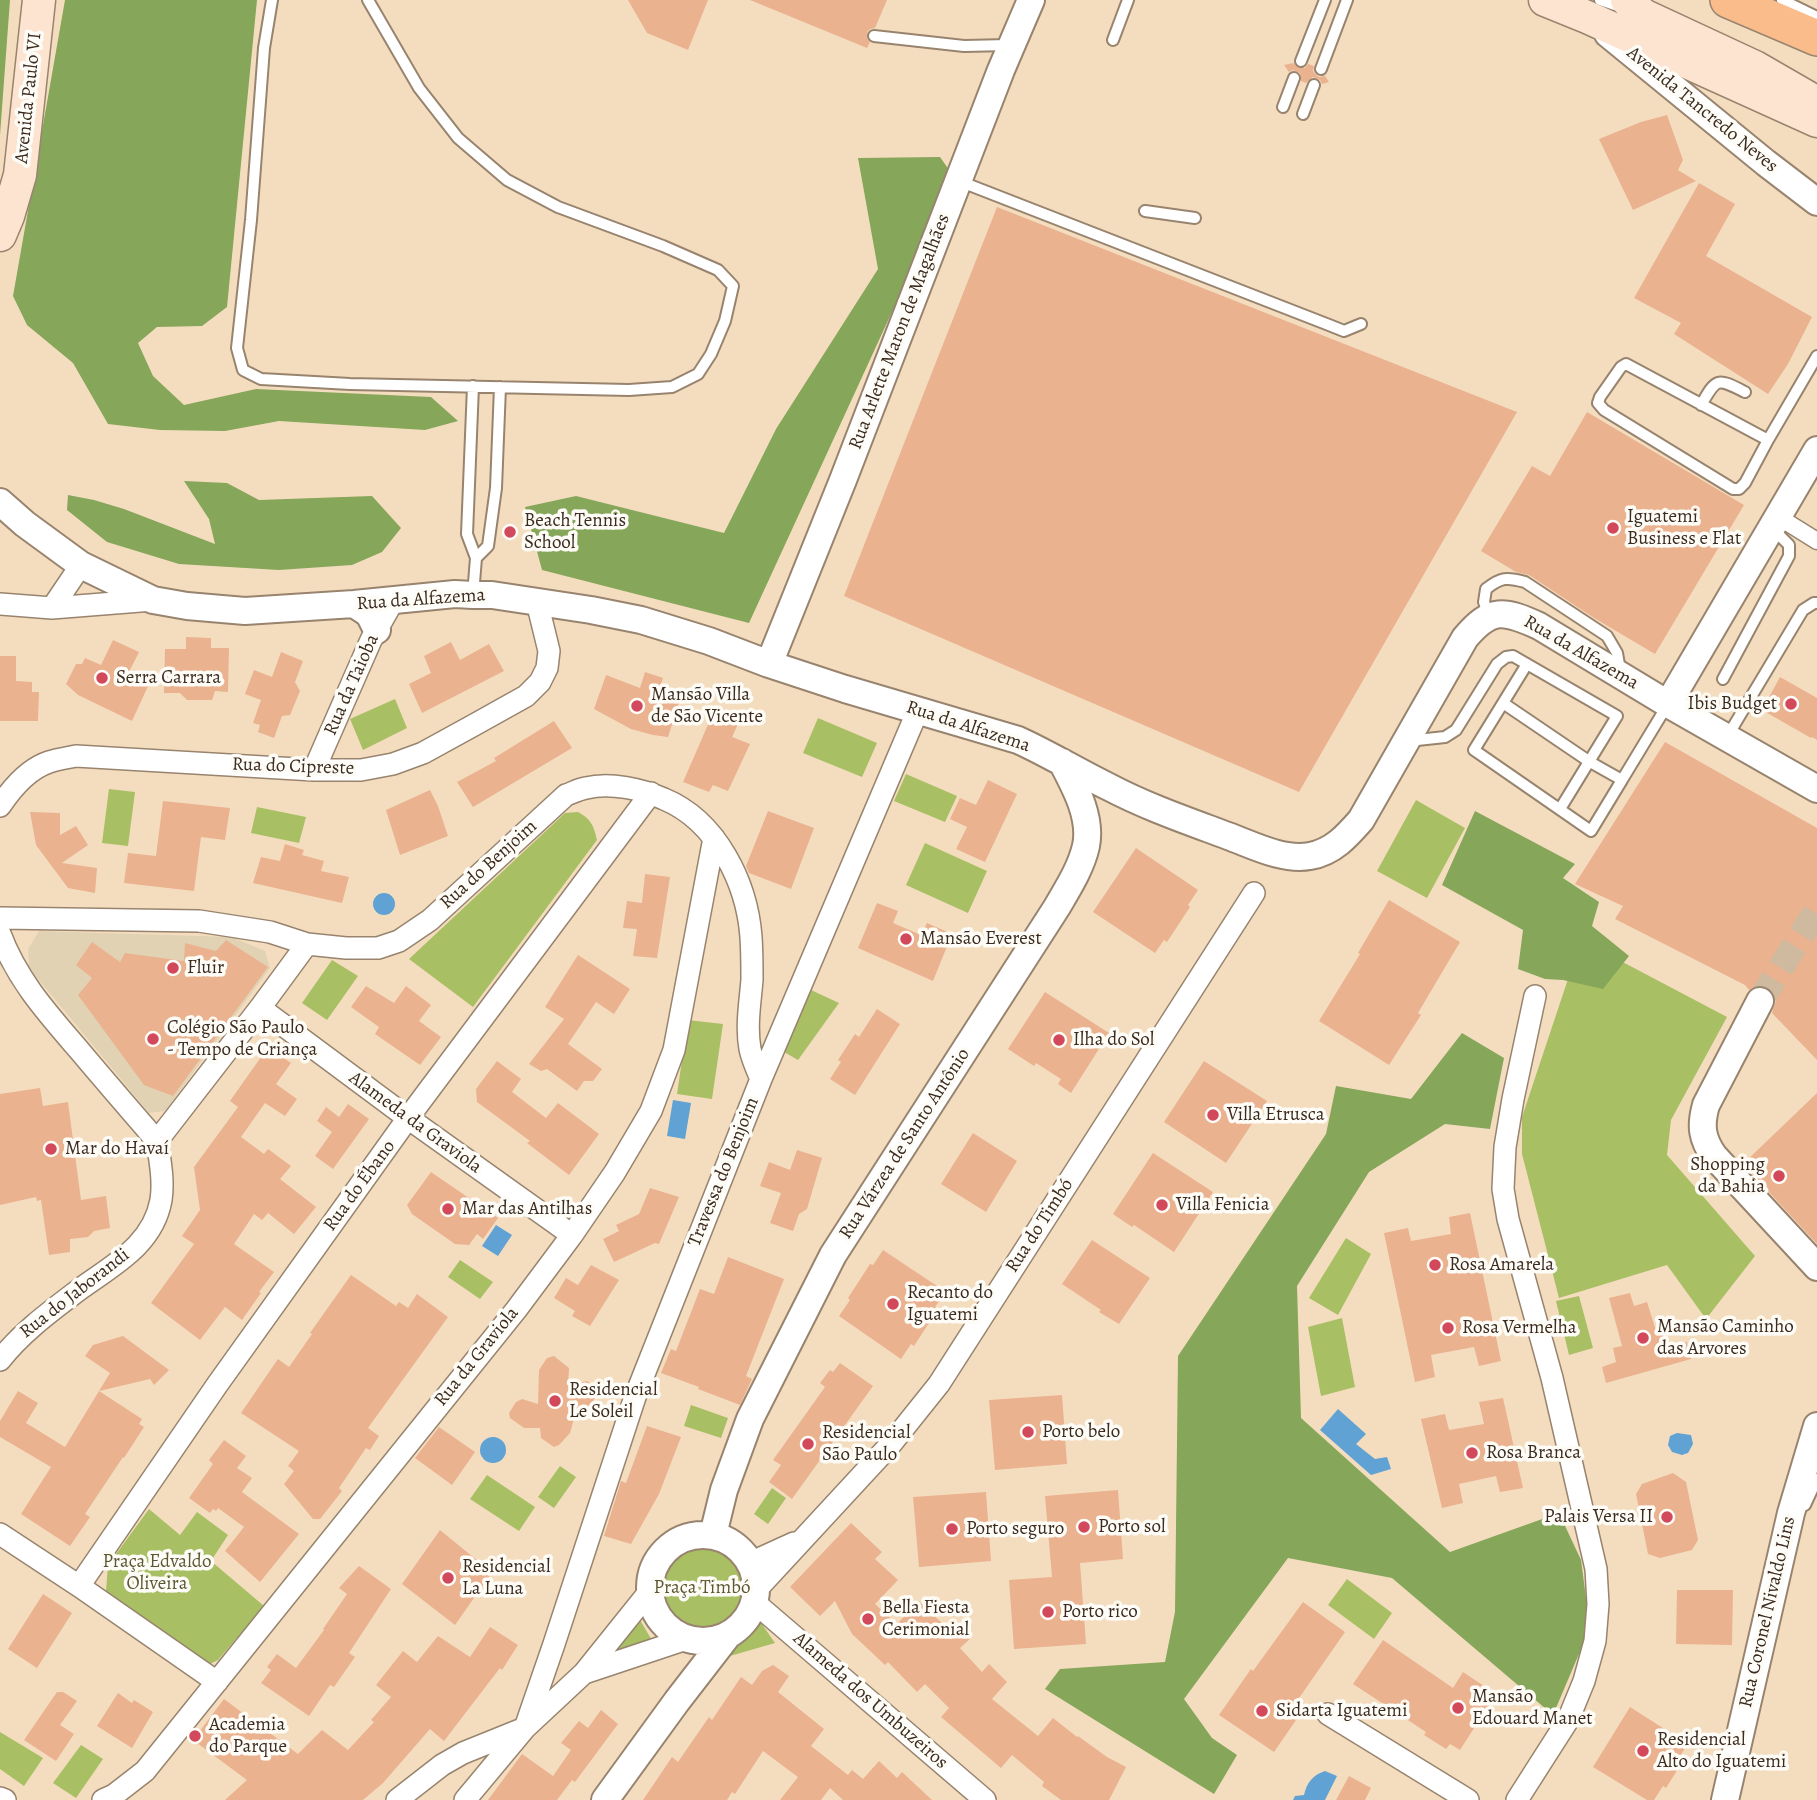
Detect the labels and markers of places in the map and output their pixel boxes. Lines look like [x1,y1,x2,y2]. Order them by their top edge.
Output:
place label: Iguatemi Business e Flat [1627,506,1741,550]
place label: Beach Tennis School [524,510,626,554]
marker: Iguatemi Business e Flat [1605,520,1621,536]
marker: Beach Tennis School [502,524,518,540]
place label: Serra Carrara [116,667,221,689]
marker: Serra Carrara [94,670,110,686]
place label: Mansão Villa de São Vicente [651,684,763,728]
place label: Ibis Budget [1688,693,1777,715]
marker: Ibis Budget [1783,696,1799,712]
marker: Mansão Villa de São Vicente [629,698,645,714]
place label: Mansão Everest [920,928,1042,950]
marker: Mansão Everest [898,931,914,947]
place label: Fluir [187,957,224,979]
marker: Fluir [165,960,181,976]
place label: Colégio São Paulo - Tempo de Criança [167,1017,317,1061]
place label: Ilha do Sol [1073,1029,1154,1051]
marker: Colégio São Paulo - Tempo de Criança [145,1031,161,1047]
marker: Ilha do Sol [1051,1032,1067,1048]
place label: Villa Etrusca [1227,1104,1324,1126]
marker: Villa Etrusca [1205,1107,1221,1123]
place label: Mar do Havaí [65,1138,169,1160]
marker: Mar do Havaí [43,1141,59,1157]
place label: Shopping da Bahia [1690,1154,1765,1198]
marker: Shopping da Bahia [1771,1168,1787,1184]
place label: Villa Fenicia [1176,1194,1269,1216]
marker: Villa Fenicia [1154,1197,1170,1213]
place label: Mar das Antilhas [462,1198,592,1220]
marker: Mar das Antilhas [440,1201,456,1217]
place label: Rosa Amarela [1449,1254,1554,1276]
marker: Rosa Amarela [1427,1257,1443,1273]
place label: Recanto do Iguatemi [907,1282,993,1326]
marker: Recanto do Iguatemi [885,1296,901,1312]
place label: Mansão Caminho das Arvores [1657,1316,1794,1360]
place label: Rosa Vermelha [1462,1317,1577,1339]
marker: Rosa Vermelha [1440,1320,1456,1336]
marker: Mansão Caminho das Arvores [1635,1330,1651,1346]
place label: Residencial Le Soleil [569,1379,658,1423]
marker: Residencial Le Soleil [547,1393,563,1409]
place label: Porto belo [1042,1421,1120,1443]
place label: Residencial São Paulo [822,1422,911,1466]
marker: Porto belo [1020,1424,1036,1440]
marker: Residencial São Paulo [800,1436,816,1452]
place label: Rosa Branca [1486,1442,1581,1464]
marker: Rosa Branca [1464,1445,1480,1461]
place label: Palais Versa II [1544,1506,1653,1528]
marker: Palais Versa II [1659,1509,1675,1525]
place label: Porto sol [1098,1516,1166,1538]
place label: Porto seguro [966,1518,1064,1540]
marker: Porto sol [1076,1519,1092,1535]
marker: Porto seguro [944,1521,960,1537]
place label: Residencial La Luna [462,1556,551,1600]
marker: Residencial La Luna [440,1570,456,1586]
place label: Bella Fiesta Cerimonial [882,1597,970,1641]
place label: Porto rico [1062,1601,1138,1623]
marker: Porto rico [1040,1604,1056,1620]
marker: Bella Fiesta Cerimonial [860,1611,876,1627]
place label: Mansão Edouard Manet [1472,1686,1593,1730]
place label: Sidarta Iguatemi [1276,1700,1408,1722]
marker: Mansão Edouard Manet [1450,1700,1466,1716]
marker: Sidarta Iguatemi [1254,1703,1270,1719]
place label: Academia do Parque [209,1714,287,1758]
marker: Academia do Parque [187,1728,203,1744]
place label: Residencial Alto do Iguatemi [1657,1729,1786,1773]
marker: Residencial Alto do Iguatemi [1635,1743,1651,1759]

